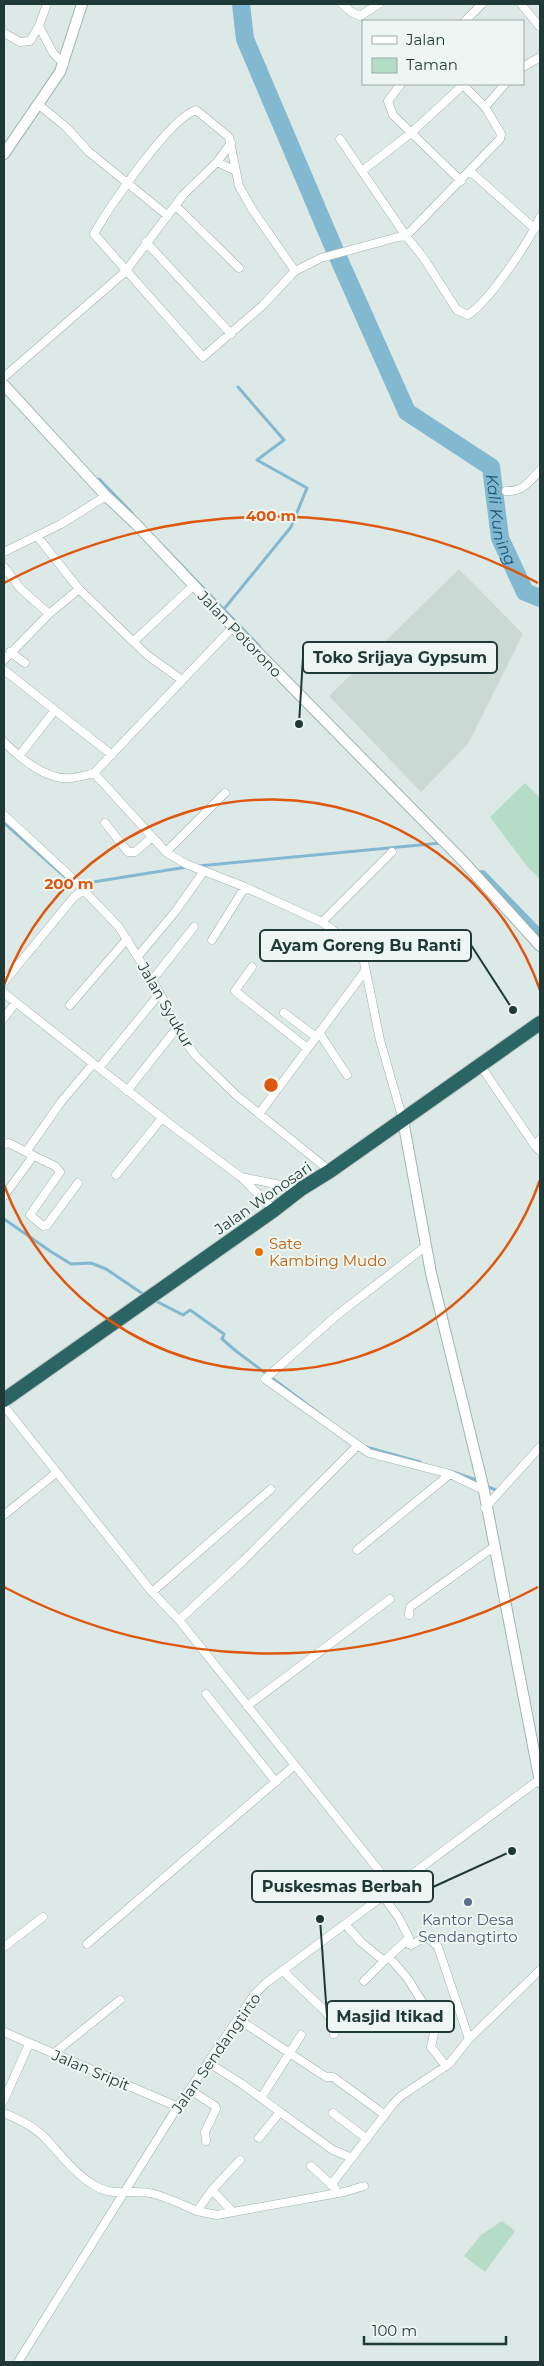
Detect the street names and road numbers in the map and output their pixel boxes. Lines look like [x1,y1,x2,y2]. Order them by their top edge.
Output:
street label: Jalan Potorono [193,586,286,681]
street label: Jalan Syukur [133,958,198,1051]
street label: Jalan Wonosari [210,1157,315,1239]
street label: Jalan Sendangtirto [167,1989,265,2118]
street label: Jalan Sripit [48,2045,133,2095]

